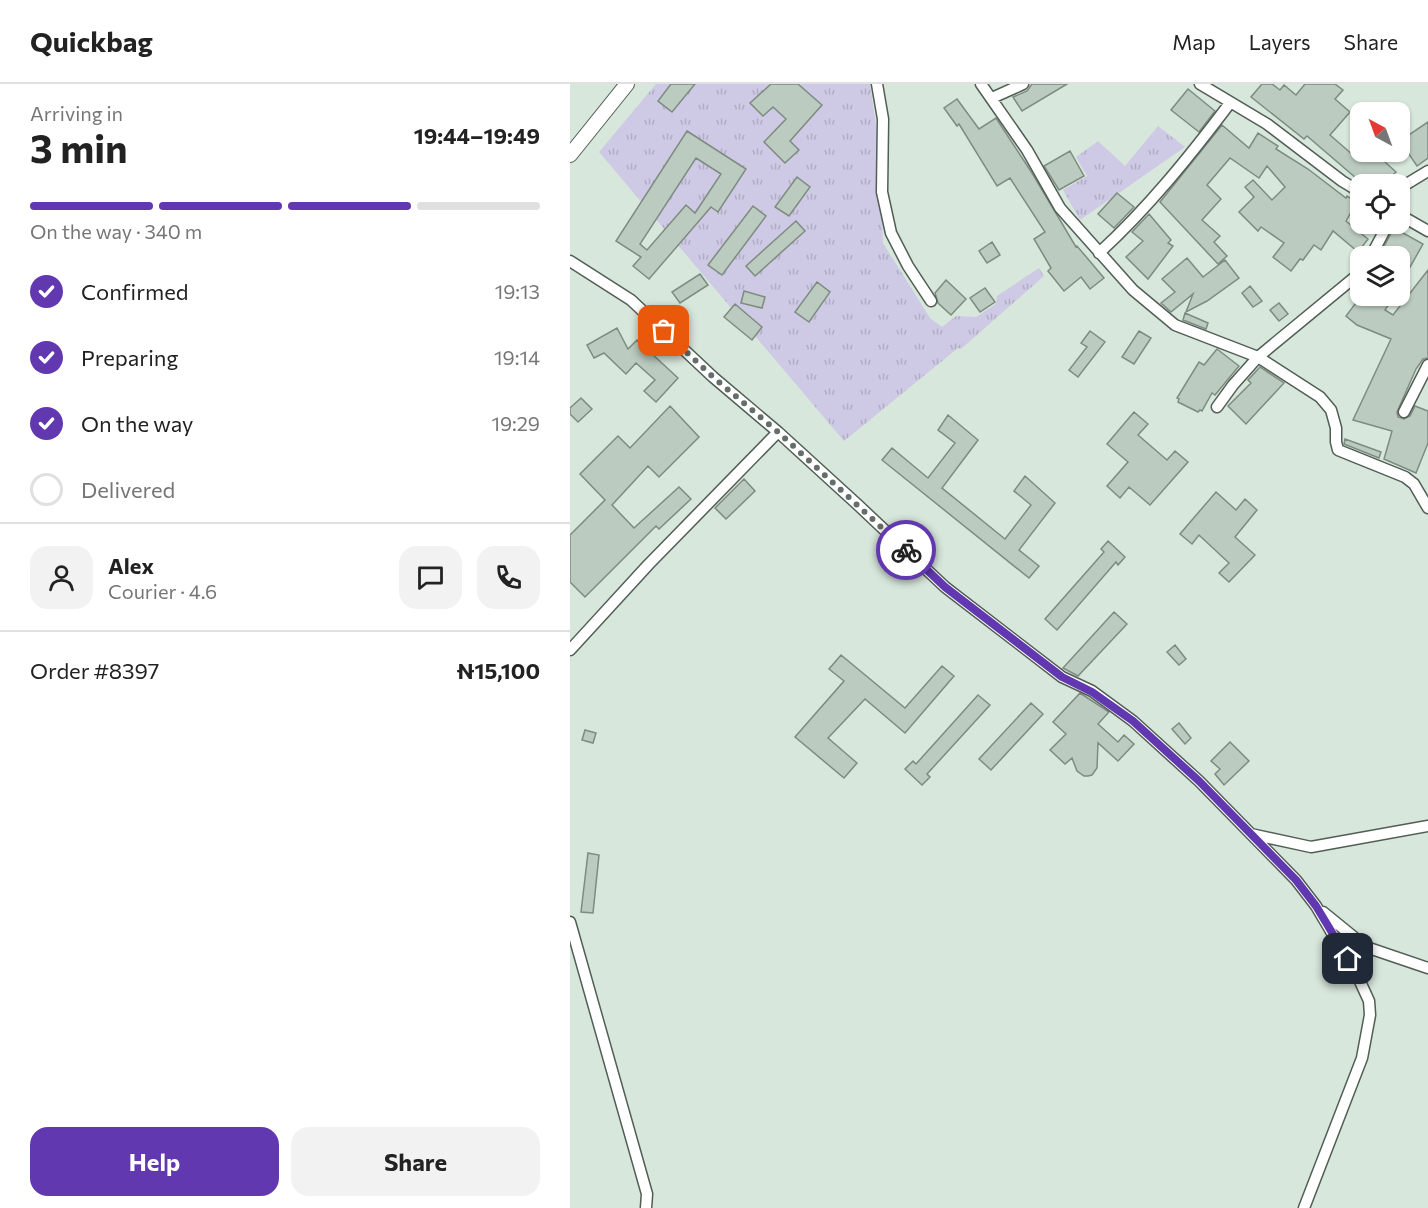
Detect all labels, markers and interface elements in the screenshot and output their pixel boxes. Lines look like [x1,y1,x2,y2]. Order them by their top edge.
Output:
text: Quickbag [30,24,153,58]
text: Map [1172,29,1216,54]
text: Layers [1249,29,1311,54]
text: Share [1344,29,1398,54]
text: Arriving in [30,101,123,125]
north arrow [1350,102,1410,162]
map controls [1350,102,1410,306]
text: 19:44–19:49 [414,122,540,149]
text: 3 min [30,123,128,171]
button: locate [1350,174,1410,234]
text: On the way · 340 m [30,219,202,243]
button: layers [1350,246,1410,306]
icon: check [30,275,63,308]
text: Confirmed [81,278,188,305]
text: 19:13 [495,279,540,303]
pin [638,305,689,356]
icon: bag [647,314,680,347]
icon: check [30,341,63,374]
text: Preparing [81,344,178,371]
text: 19:14 [494,345,540,369]
icon: check [30,407,63,440]
text: On the way [81,410,193,437]
text: 19:29 [491,411,540,435]
text: Delivered [81,476,175,503]
courier [876,520,936,580]
icon: bike [890,534,923,567]
button: person [30,546,93,609]
button: chat [399,546,462,609]
button: phone [477,546,540,609]
text: Alex [108,552,154,579]
text: Courier · 4.6 [108,579,217,603]
text: Order #8397 [30,657,159,684]
text: ₦15,100 [456,657,540,684]
pin [1322,933,1373,984]
icon: home [1331,942,1364,975]
button: Help [30,1127,279,1196]
button: Share [291,1127,540,1196]

